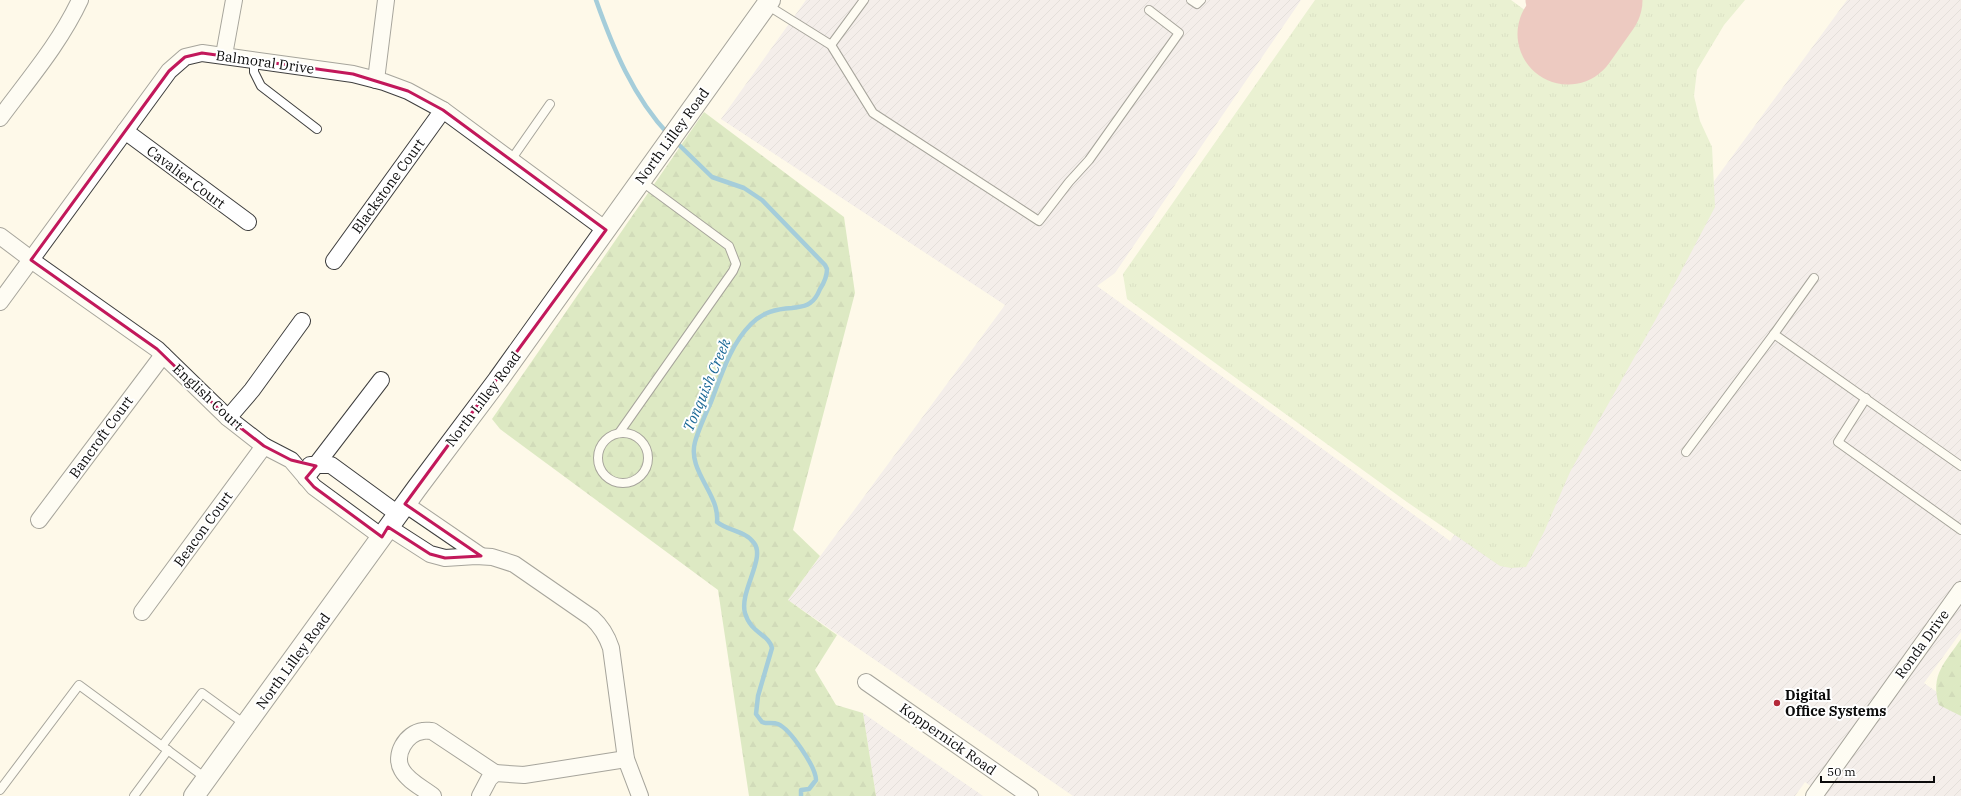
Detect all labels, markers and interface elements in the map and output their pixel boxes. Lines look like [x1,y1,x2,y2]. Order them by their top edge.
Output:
street label: Balmoral Drive [215,46,315,78]
street label: North Lilley Road [631,84,713,188]
street label: Blackstone Court [348,135,428,237]
street label: Cavalier Court [143,142,229,212]
water label: Tonquish Creek [678,336,735,434]
street label: North Lilley Road [441,347,525,450]
street label: English Court [169,360,247,434]
street label: Bancroft Court [65,392,137,482]
street label: Beacon Court [170,488,236,570]
street label: Ronda Drive [1891,606,1953,682]
street label: North Lilley Road [252,609,334,713]
place label: Digital Office Systems [1785,686,1886,720]
marker: Digital Office Systems [1772,698,1782,708]
street label: Koppernick Road [896,699,1000,779]
scale bar [1821,758,1934,784]
text: 50 m [1827,764,1856,779]

